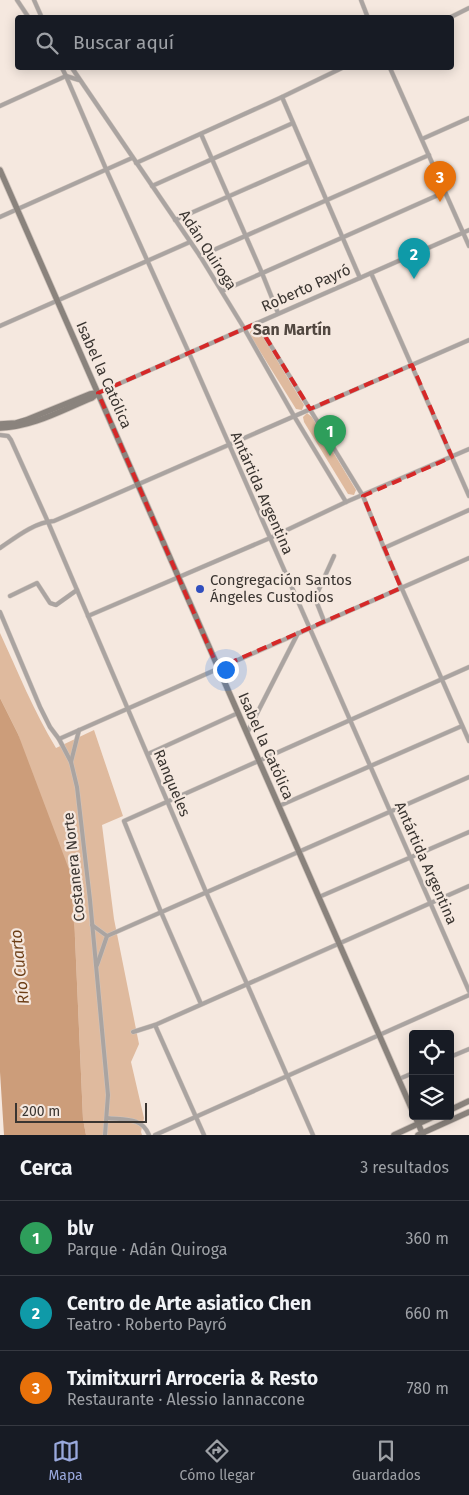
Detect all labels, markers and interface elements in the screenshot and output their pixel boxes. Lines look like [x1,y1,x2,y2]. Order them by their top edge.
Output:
search box [15,15,454,70]
icon: search [33,29,61,57]
text: Buscar aquí [73,31,174,54]
pin: 3 [424,161,456,202]
street label: Adán Quiroga [176,207,240,293]
pin: 2 [398,238,430,279]
street label: Roberto Payró [259,260,353,316]
street label: Isabel la Católica [72,319,136,431]
district label: San Martín [253,320,331,339]
pin: 1 [314,415,346,456]
street label: Antártida Argentina [227,429,297,557]
place label: Congregación Santos Ángeles Custodios [210,571,352,606]
marker: Congregación Santos Ángeles Custodios [194,583,206,595]
your location [213,657,239,683]
street label: Isabel la Católica [234,690,298,802]
street label: Ranqueles [150,747,194,819]
street label: Antártida Argentina [391,799,461,927]
street label: Costanera Norte [59,811,89,923]
water label: Río Cuarto [6,929,33,1005]
map controls [409,1030,454,1120]
button: locate [409,1030,454,1075]
button: layers [409,1075,454,1120]
scale bar [15,1100,148,1123]
text: 200 m [22,1103,60,1120]
text: Cerca [20,1155,72,1181]
text: 3 resultados [360,1158,449,1177]
text: blv [67,1217,94,1240]
text: 1 [32,1229,40,1248]
text: 360 m [406,1229,449,1248]
text: Parque · Adán Quiroga [67,1240,227,1259]
text: Centro de Arte asiatico Chen [67,1292,312,1315]
text: 2 [32,1304,40,1323]
text: 660 m [405,1304,449,1323]
text: Teatro · Roberto Payró [67,1315,227,1334]
text: Tximitxurri Arroceria & Resto [67,1367,318,1390]
text: 3 [32,1379,40,1398]
text: 780 m [407,1379,449,1398]
text: Restaurante · Alessio Iannaccone [67,1390,305,1409]
tab: Mapa [48,1437,83,1484]
tab: Cómo llegar [180,1437,255,1484]
tab: Guardados [352,1437,421,1484]

